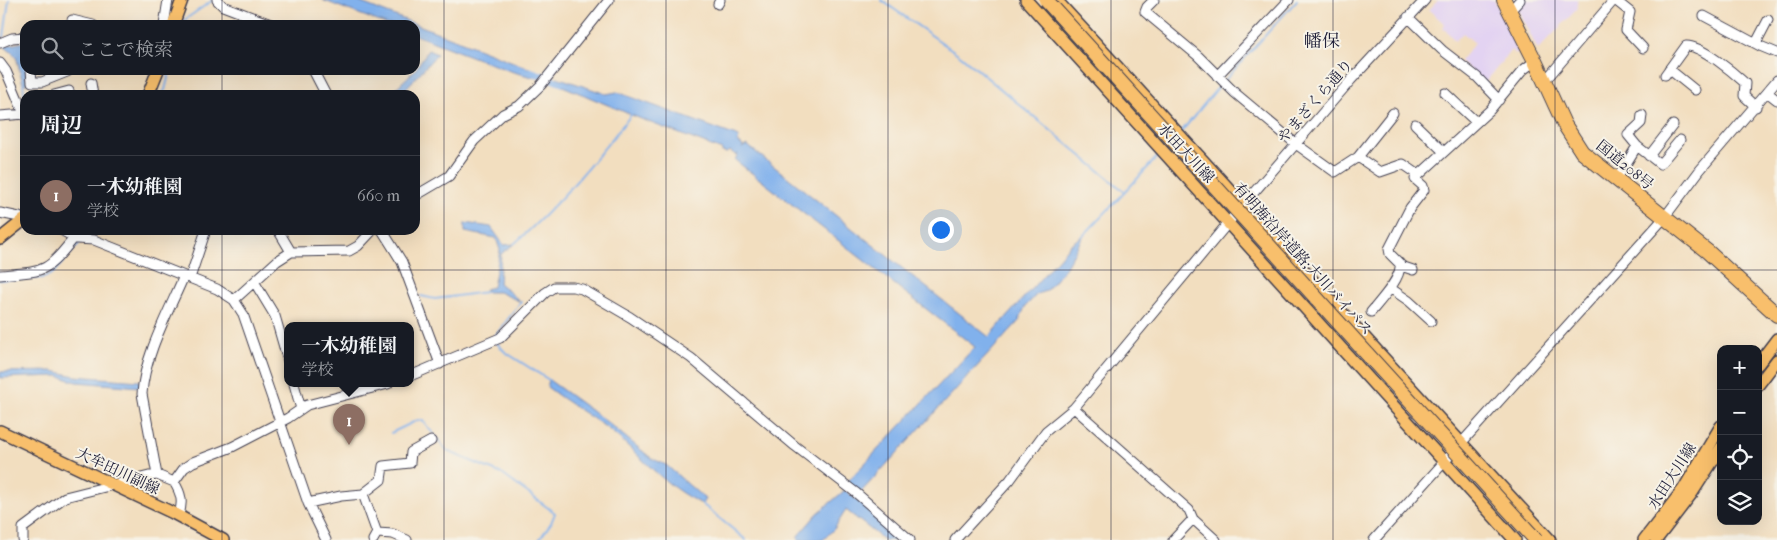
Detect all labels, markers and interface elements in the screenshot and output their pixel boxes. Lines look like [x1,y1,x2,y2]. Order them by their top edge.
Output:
search box [20,20,420,75]
district label: 幡保 [1304,31,1340,52]
icon: search [38,34,66,62]
text: ここで検索 [78,39,173,61]
street label: やまざくら通り [1274,55,1356,147]
text: 周辺 [40,113,82,137]
street label: 水田大川線 [1154,119,1218,187]
street label: 国道208号 [1593,136,1657,194]
text: 一木幼稚園 [87,176,182,198]
street label: 有明海沿岸道路;大川バイパス [1230,179,1376,339]
text: 1 [53,186,59,205]
text: 660 m [357,186,400,205]
text: 学校 [87,201,119,220]
your location [928,217,954,243]
popup [284,322,414,387]
text: 一木幼稚園 [301,335,397,357]
map controls [1717,345,1762,525]
button: + [1717,345,1762,390]
text: 学校 [301,360,334,379]
button: − [1717,390,1762,435]
pin: 1 [333,404,365,445]
button: locate [1717,435,1762,480]
street label: 水田大川線 [1644,440,1700,512]
street label: 大牟田川副線 [73,444,163,498]
button: layers [1717,480,1762,525]

